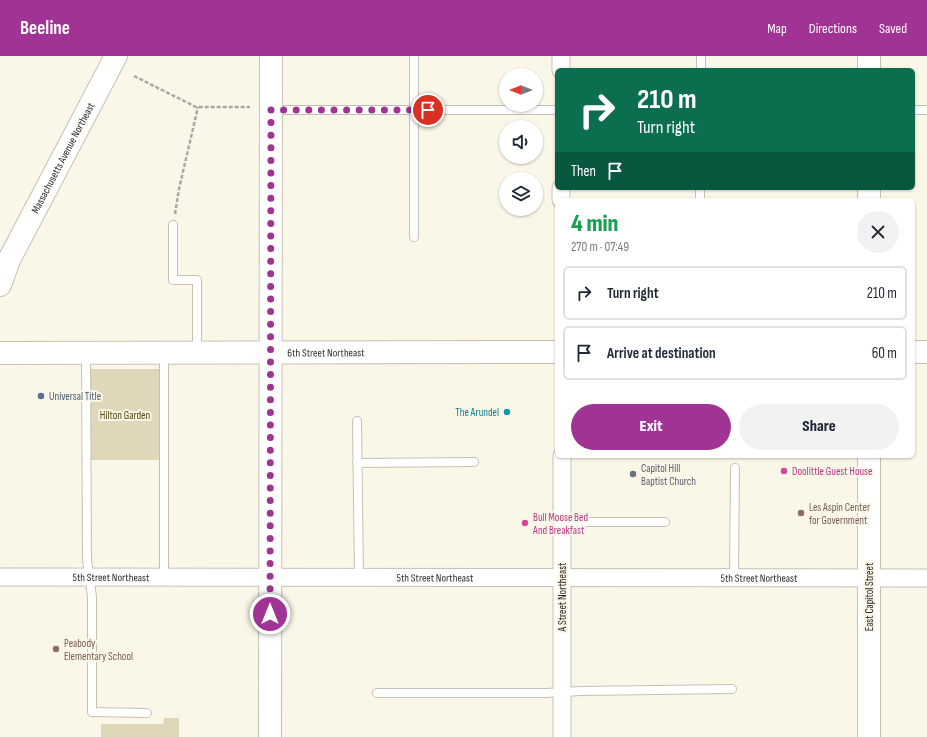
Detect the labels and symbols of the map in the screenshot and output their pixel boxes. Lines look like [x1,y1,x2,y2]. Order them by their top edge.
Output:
north arrow [499,68,543,112]
pin [411,93,445,127]
street label: Massachusetts Avenue Northeast [29,100,98,216]
street label: 6th Street Northeast [287,346,365,359]
place label: Universal Title [49,390,101,403]
marker: Universal Title [36,391,46,401]
place label: The Arundel [455,406,499,419]
marker: The Arundel [502,407,512,417]
park label: Hilton Garden [100,409,150,422]
place label: Capitol Hill Baptist Church [641,462,696,488]
place label: Doolittle Guest House [792,465,873,478]
marker: Doolittle Guest House [779,466,789,476]
marker: Capitol Hill Baptist Church [628,469,638,479]
place label: Les Aspin Center for Government [809,501,870,527]
marker: Les Aspin Center for Government [796,508,806,518]
place label: Bull Moose Bed And Breakfast [532,511,588,537]
marker: Bull Moose Bed And Breakfast [520,518,530,528]
street label: A Street Northeast [556,562,569,632]
street label: East Capitol Street [863,562,876,631]
street label: 5th Street Northeast [73,571,150,584]
street label: 5th Street Northeast [397,571,474,585]
street label: 5th Street Northeast [721,572,798,585]
position arrow [249,593,291,635]
place label: Peabody Elementary School [64,637,133,663]
marker: Peabody Elementary School [51,644,61,654]

